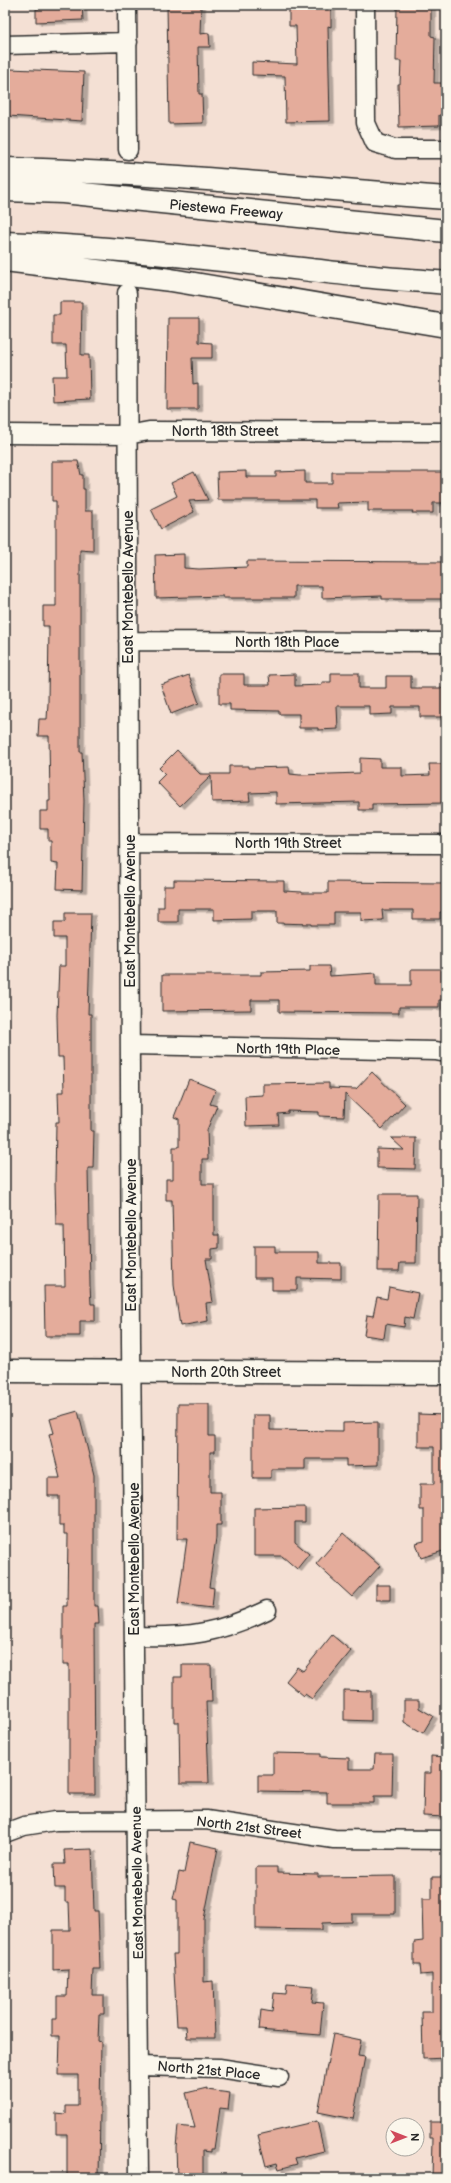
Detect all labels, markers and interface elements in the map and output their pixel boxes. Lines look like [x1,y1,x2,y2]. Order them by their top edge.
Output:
street label: Piestewa Freeway [169,196,284,223]
street label: North 18th Street [171,423,279,440]
street label: East Montebello Avenue [120,510,137,664]
street label: North 18th Place [235,634,339,651]
street label: East Montebello Avenue [122,834,139,988]
street label: North 19th Street [234,835,342,852]
street label: North 19th Place [236,1040,340,1059]
street label: East Montebello Avenue [123,1158,140,1312]
street label: North 20th Street [171,1364,282,1381]
street label: East Montebello Avenue [126,1482,143,1636]
street label: East Montebello Avenue [128,1806,147,1960]
street label: North 21st Street [195,1813,303,1842]
street label: North 21st Place [157,2058,261,2083]
north arrow [385,2117,425,2157]
text: N [408,2133,421,2141]

